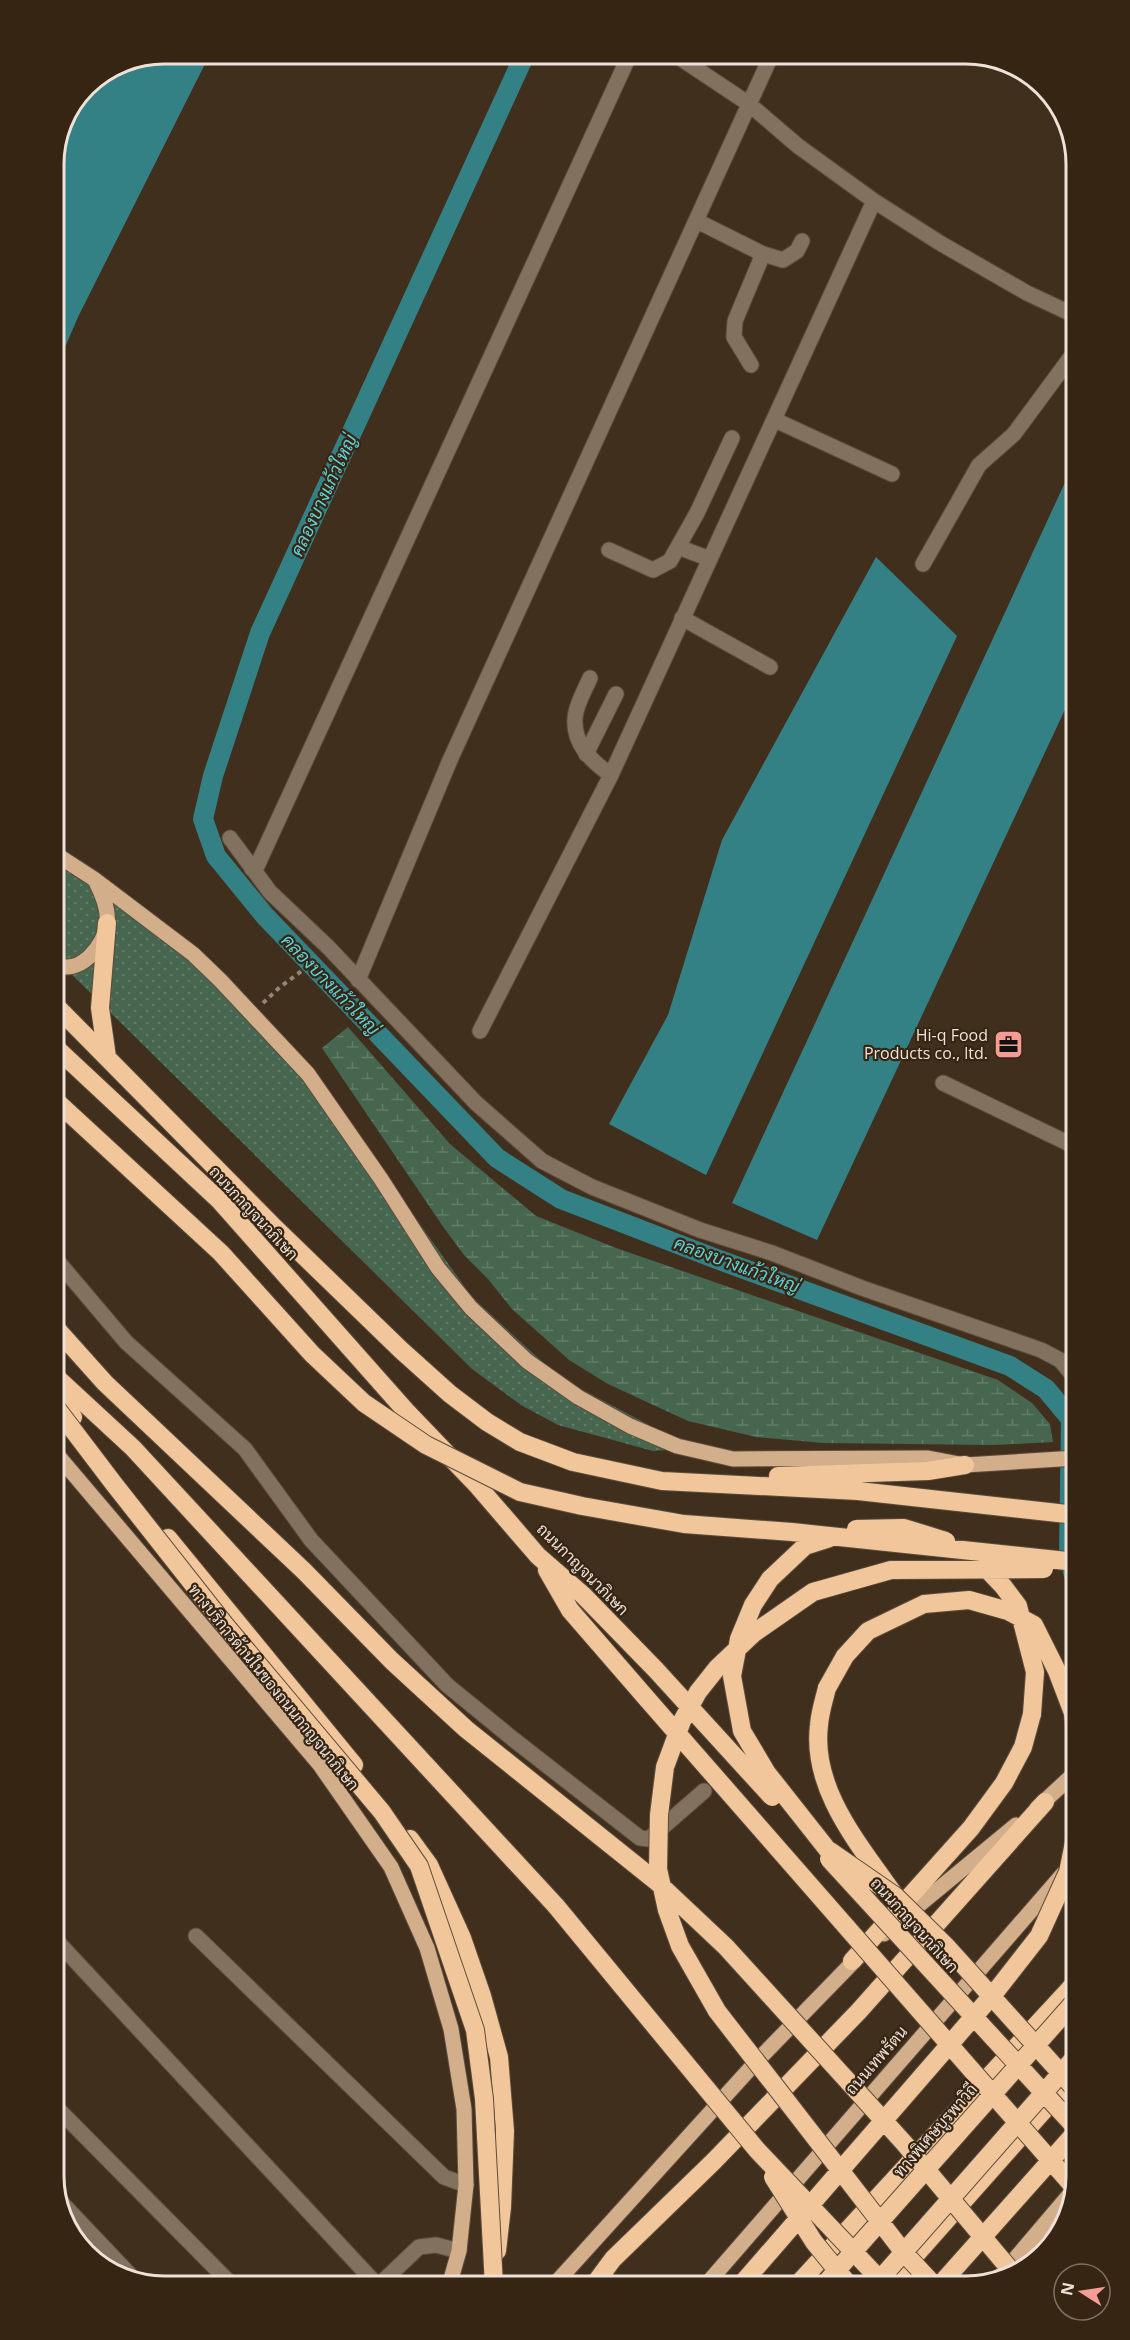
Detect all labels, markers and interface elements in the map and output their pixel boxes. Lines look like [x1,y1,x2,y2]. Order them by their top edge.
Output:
water label: คลองบางแก้วใหญ่ [284,429,362,560]
water label: คลองบางแก้วใหญ่ [277,928,386,1041]
place label: Hi-q Food Products co., ltd. [864,1024,988,1064]
office icon: Hi-q Food Products co., ltd. [993,1028,1025,1060]
street label: ถนนกาญจนาภิเษก [204,1161,304,1265]
water label: คลองบางแก้วใหญ่ [671,1230,804,1298]
street label: ถนนกาญจนาภิเษก [532,1518,634,1620]
street label: ทางบริการด้านในของถนนกาญจนาภิเษก [184,1579,364,1795]
street label: ถนนกาญจนาภิเษก [866,1872,964,1978]
street label: ถนนเทพรัตน [840,2021,912,2099]
street label: ทางพิเศษบูรพาวิถี [888,2079,983,2182]
north arrow [1052,2262,1112,2322]
text: N [1055,2280,1079,2298]

